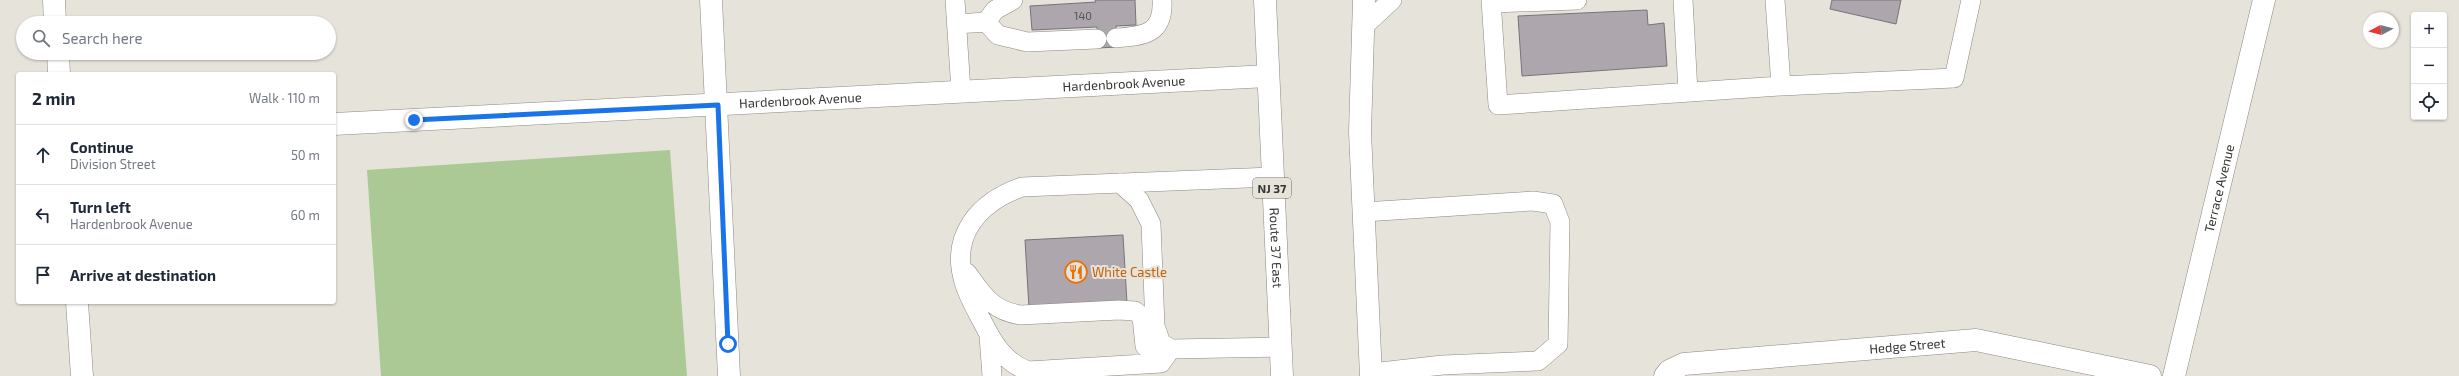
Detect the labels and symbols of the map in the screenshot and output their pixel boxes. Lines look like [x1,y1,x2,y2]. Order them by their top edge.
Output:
house number: 140 [1074,9,1092,22]
north arrow [2363,12,2399,48]
street label: Hardenbrook Avenue [1062,72,1186,95]
street label: Hardenbrook Avenue [739,89,862,111]
route end [405,111,423,129]
street label: Terrace Avenue [2201,143,2237,234]
road number: NJ 37 [1253,178,1291,198]
street label: Route 37 East [1266,207,1286,288]
restaurant icon: White Castle [1063,259,1089,285]
place label: White Castle [1092,264,1167,280]
route start [719,335,737,353]
street label: Hedge Street [1869,335,1946,357]

